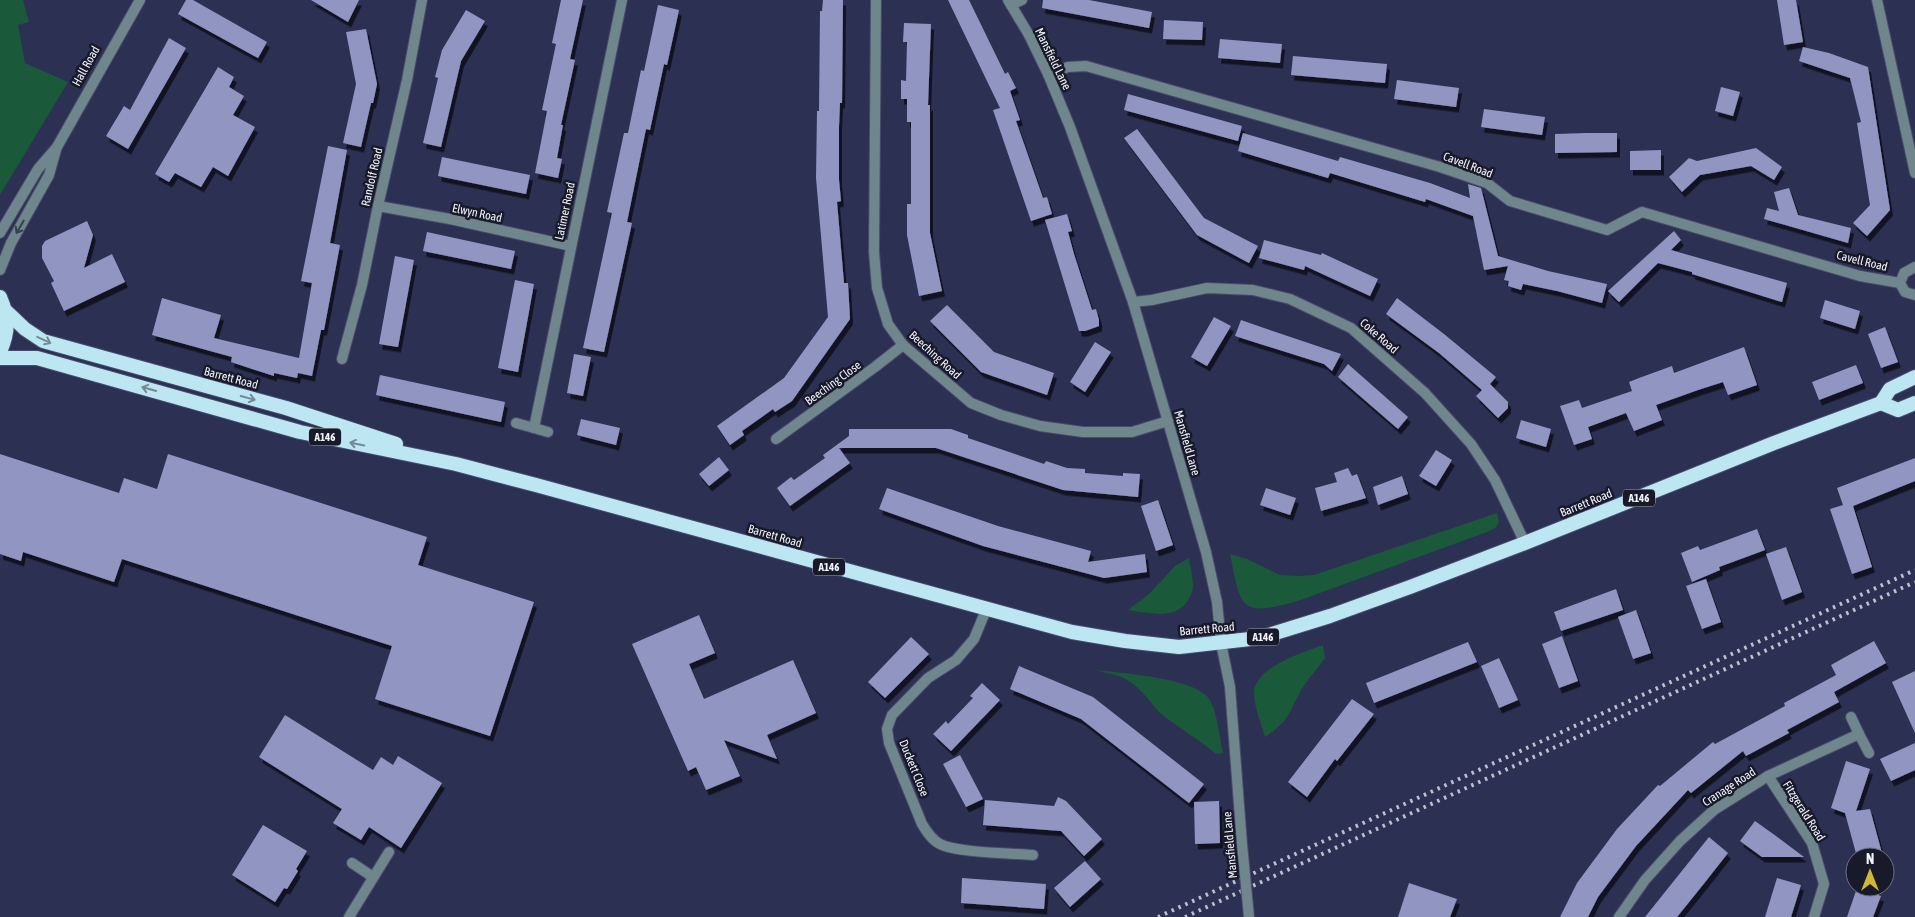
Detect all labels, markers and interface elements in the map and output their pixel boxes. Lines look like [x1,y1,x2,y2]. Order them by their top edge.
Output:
street label: Mansfield Lane [1032,26,1074,92]
street label: Hall Road [69,44,103,88]
street label: Randolf Road [358,146,386,208]
street label: Cavell Road [1441,149,1495,181]
street label: Latimer Road [552,181,578,241]
street label: Elwyn Road [451,201,503,225]
one-way arrow [15,219,25,233]
street label: Cavell Road [1835,248,1889,274]
street label: Coke Road [1357,316,1401,356]
street label: Beeching Road [906,328,964,382]
one-way arrow [36,336,51,345]
street label: Beeching Close [802,358,864,408]
street label: Barrett Road [202,364,260,392]
one-way arrow [141,384,157,394]
one-way arrow [240,394,256,403]
street label: Mansfield Lane [1171,409,1203,477]
road number: A146 [309,428,341,446]
one-way arrow [350,438,366,448]
street label: Barrett Road [1558,486,1614,520]
road number: A146 [1623,489,1655,506]
street label: Barrett Road [747,522,803,550]
road number: A146 [813,558,845,576]
street label: Barrett Road [1179,620,1235,638]
road number: A146 [1247,628,1279,646]
street label: Duckett Close [896,738,932,798]
street label: Cranage Road [1700,765,1758,809]
street label: Fitzgerald Road [1780,778,1828,844]
street label: Mansfield Lane [1220,811,1240,879]
north arrow [1845,847,1895,897]
text: N [1866,851,1874,867]

